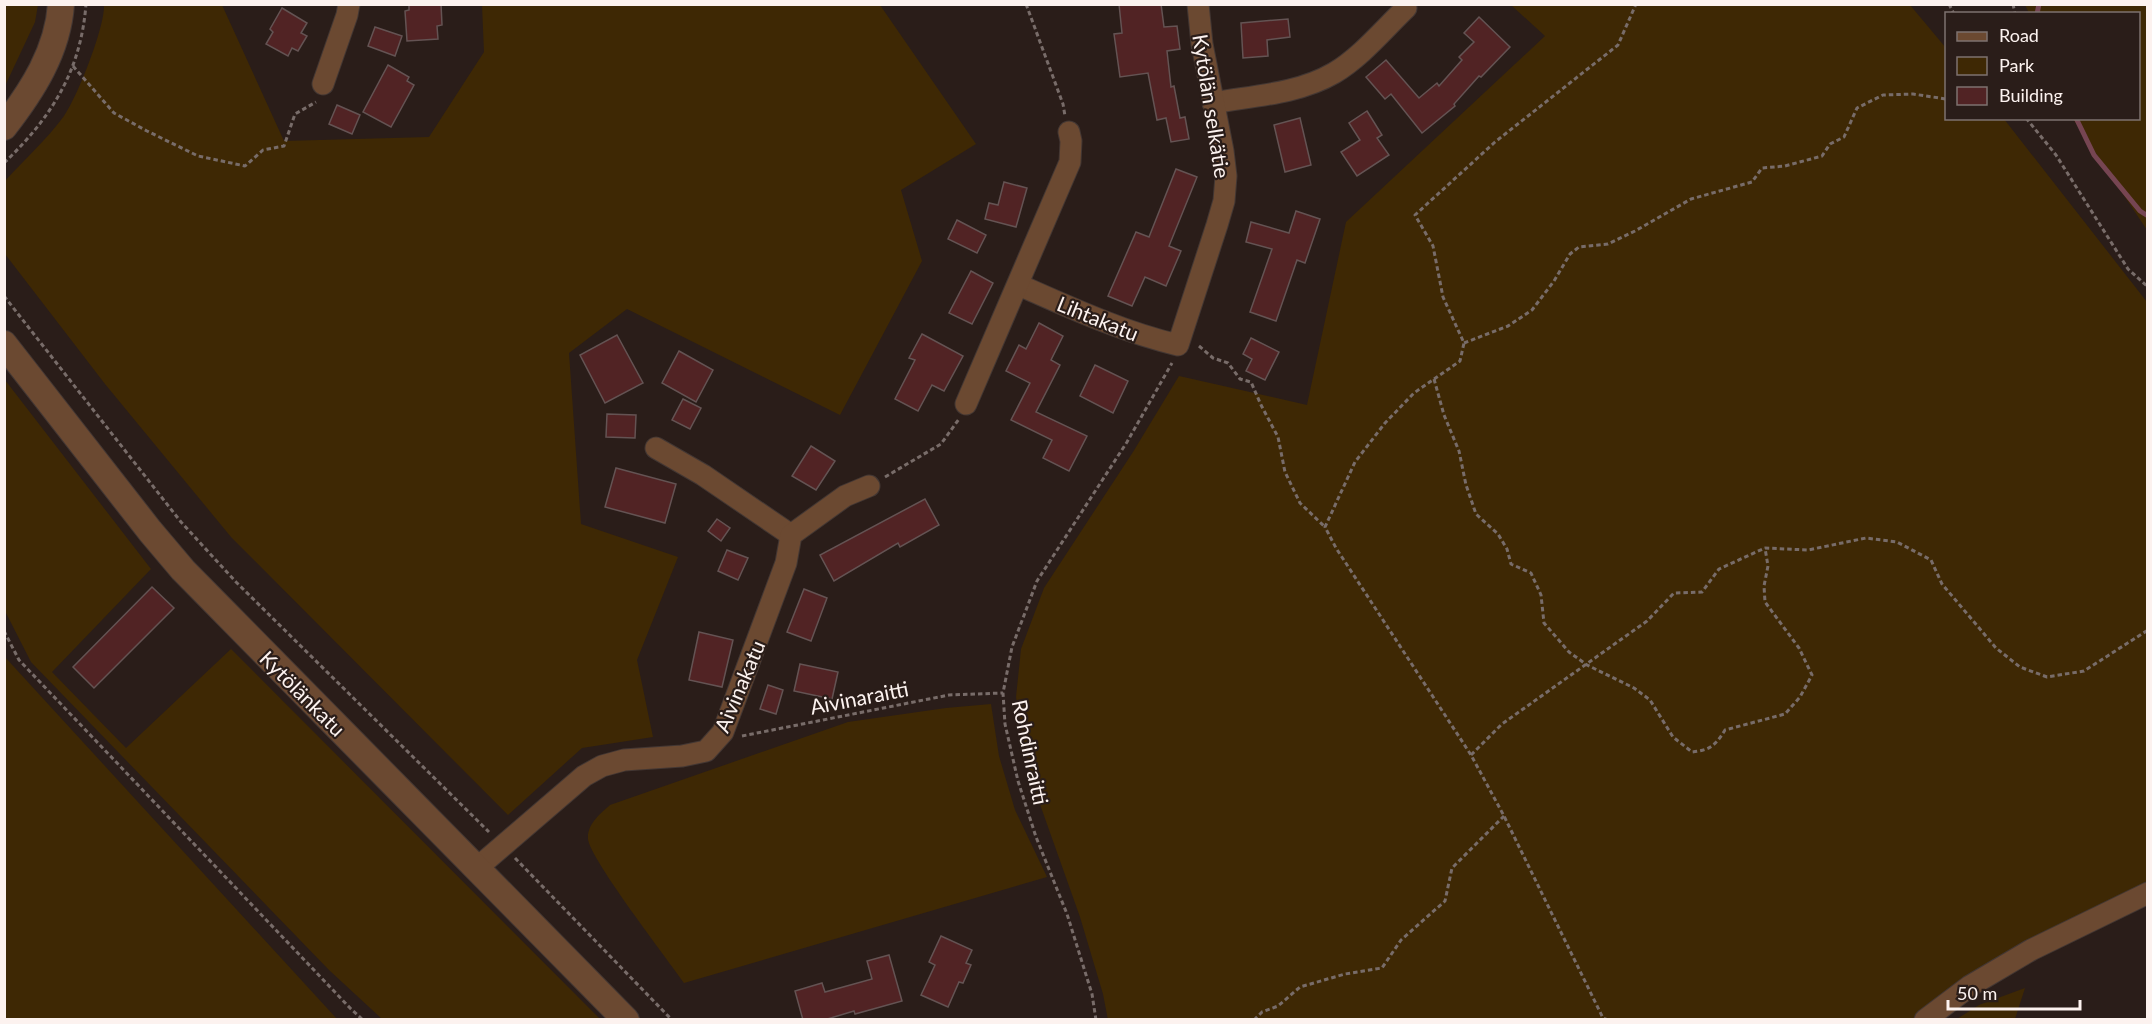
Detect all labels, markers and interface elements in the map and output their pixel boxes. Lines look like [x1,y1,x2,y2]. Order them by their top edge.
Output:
legend [1945,12,2140,120]
text: Road [1999,24,2039,46]
street label: Kytölän selkätie [1188,32,1236,180]
text: Park [1999,54,2035,76]
text: Building [1999,84,2063,106]
street label: Lihtakatu [1054,290,1142,346]
street label: Aivinakatu [708,636,770,736]
street label: Kytölänkatu [255,645,351,741]
street label: Aivinaraitti [808,675,910,719]
street label: Rohdinraitti [1008,697,1054,807]
scale bar [1948,973,2080,1011]
text: 50 m [1957,982,1997,1004]

